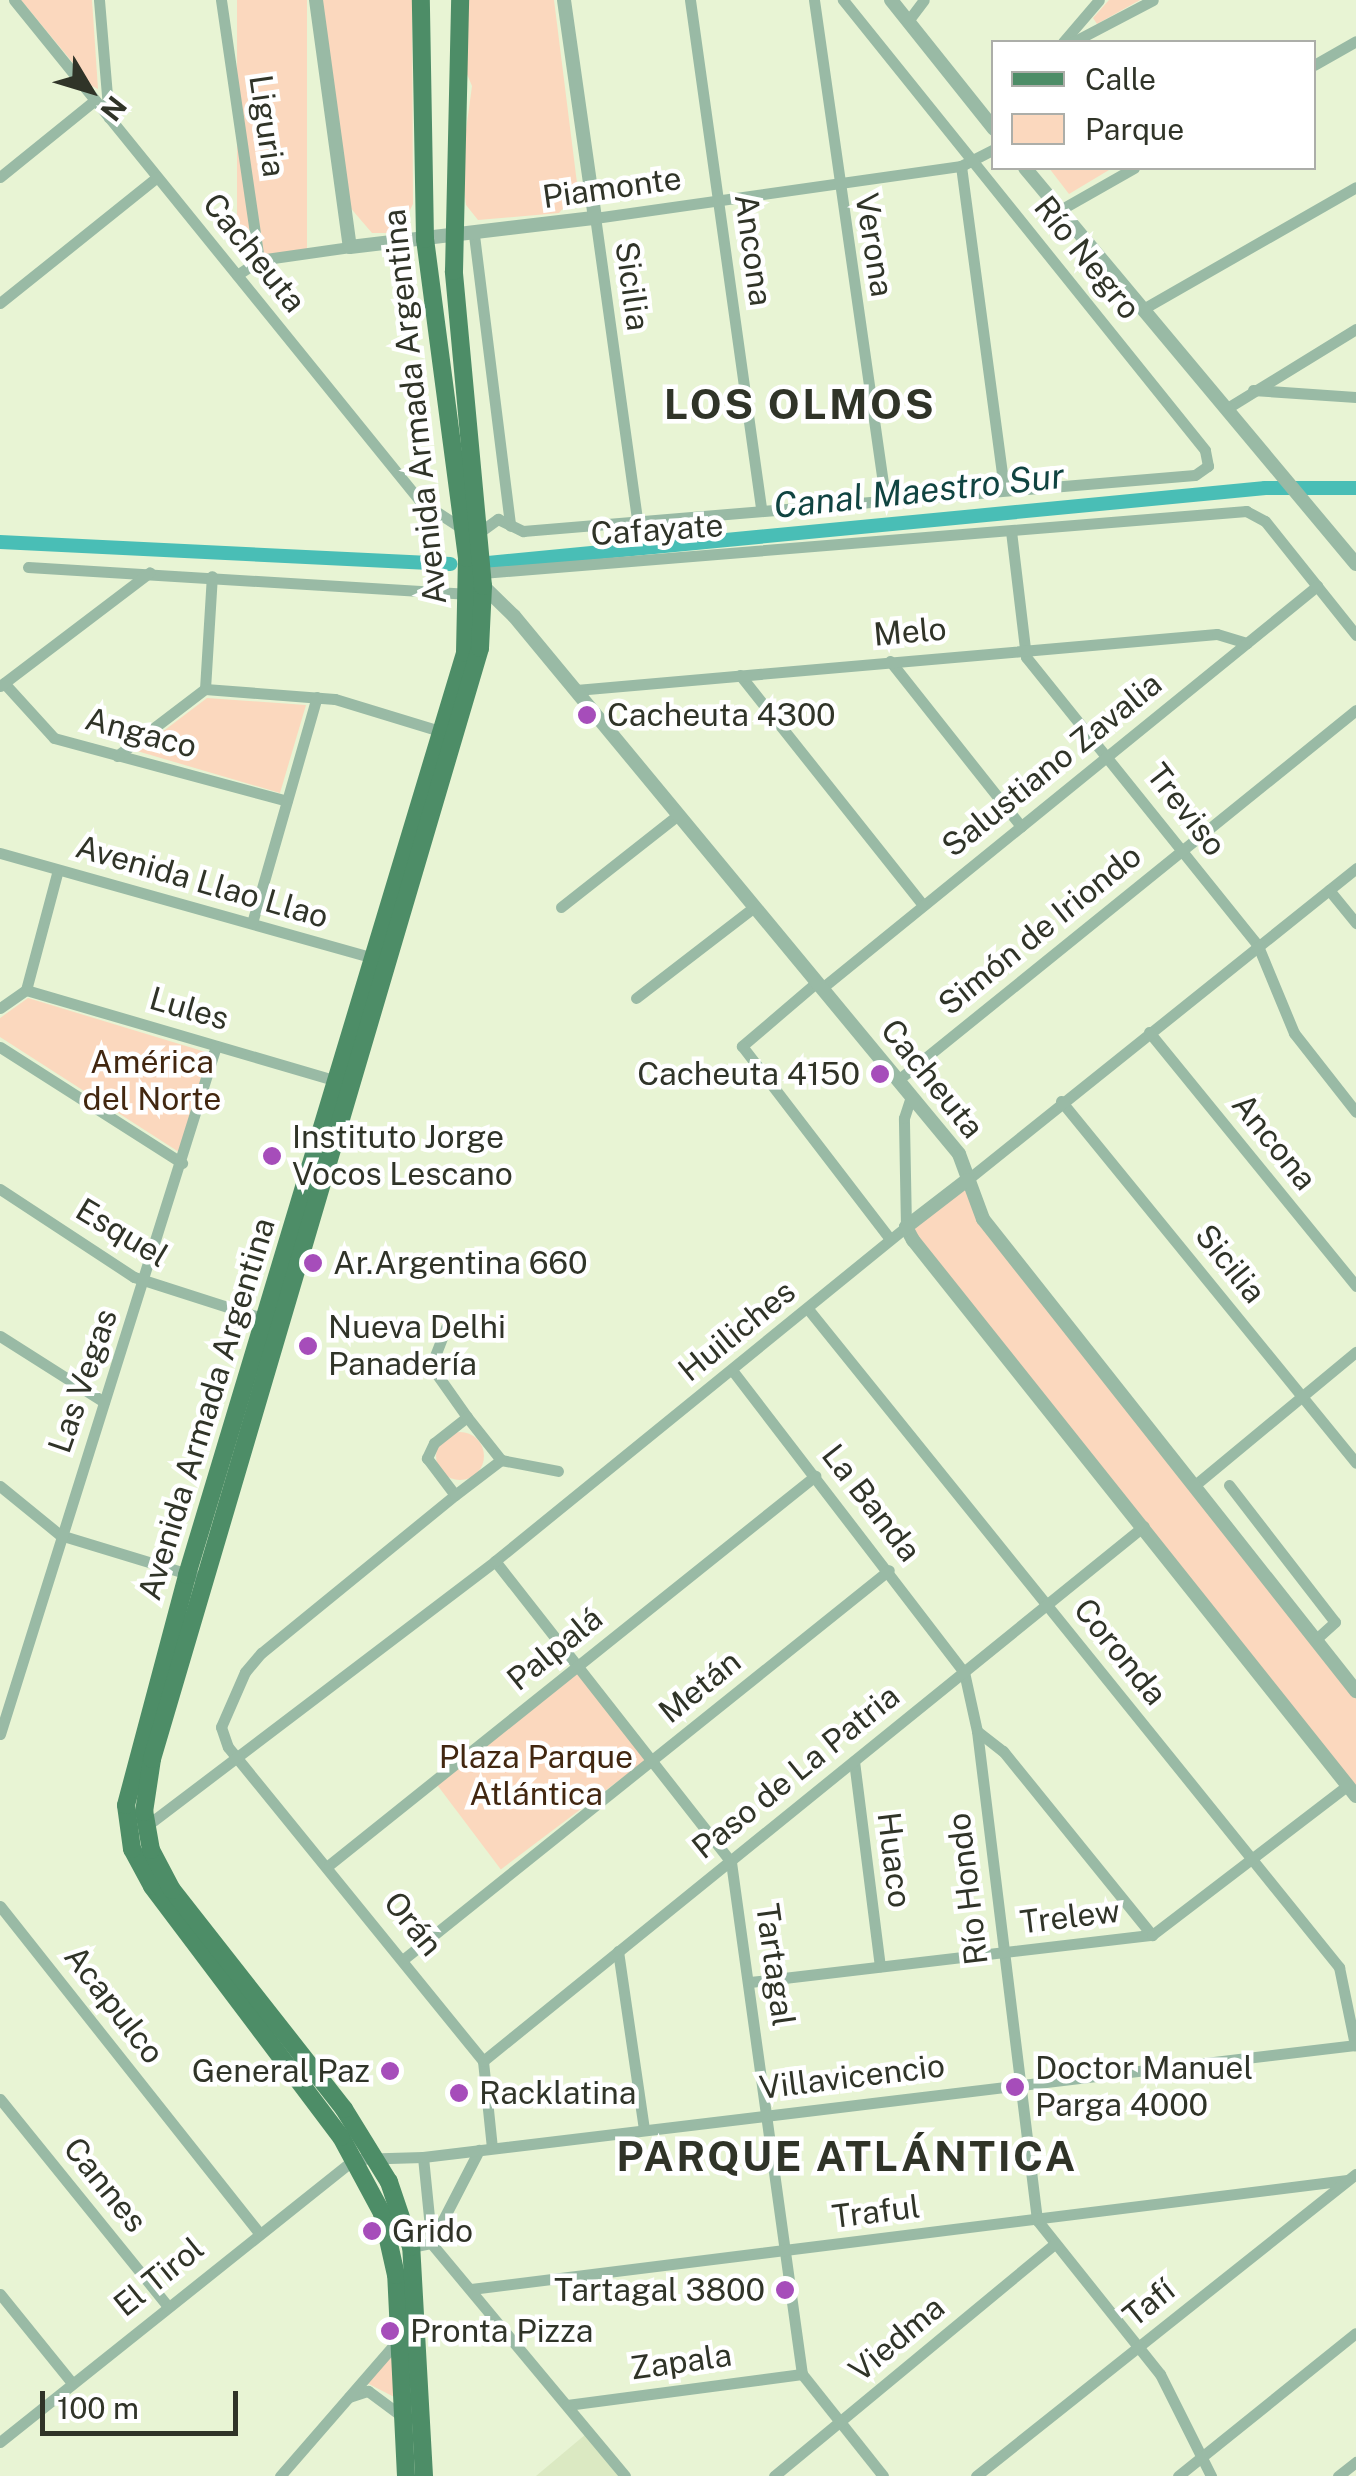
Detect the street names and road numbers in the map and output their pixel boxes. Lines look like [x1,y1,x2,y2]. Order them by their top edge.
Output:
street label: Liguria [241,72,293,180]
street label: Piamonte [540,159,684,217]
street label: Cacheuta [194,186,314,320]
street label: Río Negro [1026,189,1148,327]
street label: Verona [847,190,901,300]
street label: Ancona [726,192,780,308]
street label: Avenida Armada Argentina [375,207,455,607]
street label: Sicilia [607,239,657,333]
street label: Cafayate [589,506,725,554]
street label: Melo [872,610,948,654]
street label: Salustiano Zavalia [934,665,1170,865]
street label: Angaco [81,700,201,766]
street label: Treviso [1138,756,1234,864]
street label: Avenida Llao Llao [71,828,333,936]
street label: Simón de Iriondo [931,836,1149,1024]
street label: Lules [145,979,233,1039]
street label: Cacheuta [872,1012,992,1146]
street label: Ancona [1224,1086,1324,1198]
street label: Esquel [69,1190,175,1276]
street label: Avenida Armada Argentina [131,1213,283,1605]
street label: Sicilia [1187,1217,1273,1311]
street label: Huiliches [671,1272,803,1390]
street label: Las Vegas [40,1303,126,1459]
street label: La Banda [813,1437,929,1569]
street label: Coronda [1066,1591,1174,1713]
street label: Palpalá [500,1599,610,1699]
street label: Metán [651,1642,749,1732]
street label: Paso de La Patria [685,1677,907,1867]
street label: Huaco [869,1810,919,1910]
street label: Río Hondo [940,1811,996,1967]
street label: Orán [376,1884,450,1964]
street label: Trelew [1018,1892,1122,1942]
street label: Tartagal [747,1901,803,2029]
street label: Acapulco [56,1938,172,2072]
street label: Villavicencio [757,2047,947,2107]
street label: Cannes [55,2130,155,2240]
street label: Traful [830,2188,922,2236]
street label: El Tirol [106,2229,212,2325]
street label: Tafí [1116,2271,1182,2335]
street label: Viedma [842,2288,952,2390]
street label: Zapala [628,2336,734,2388]

